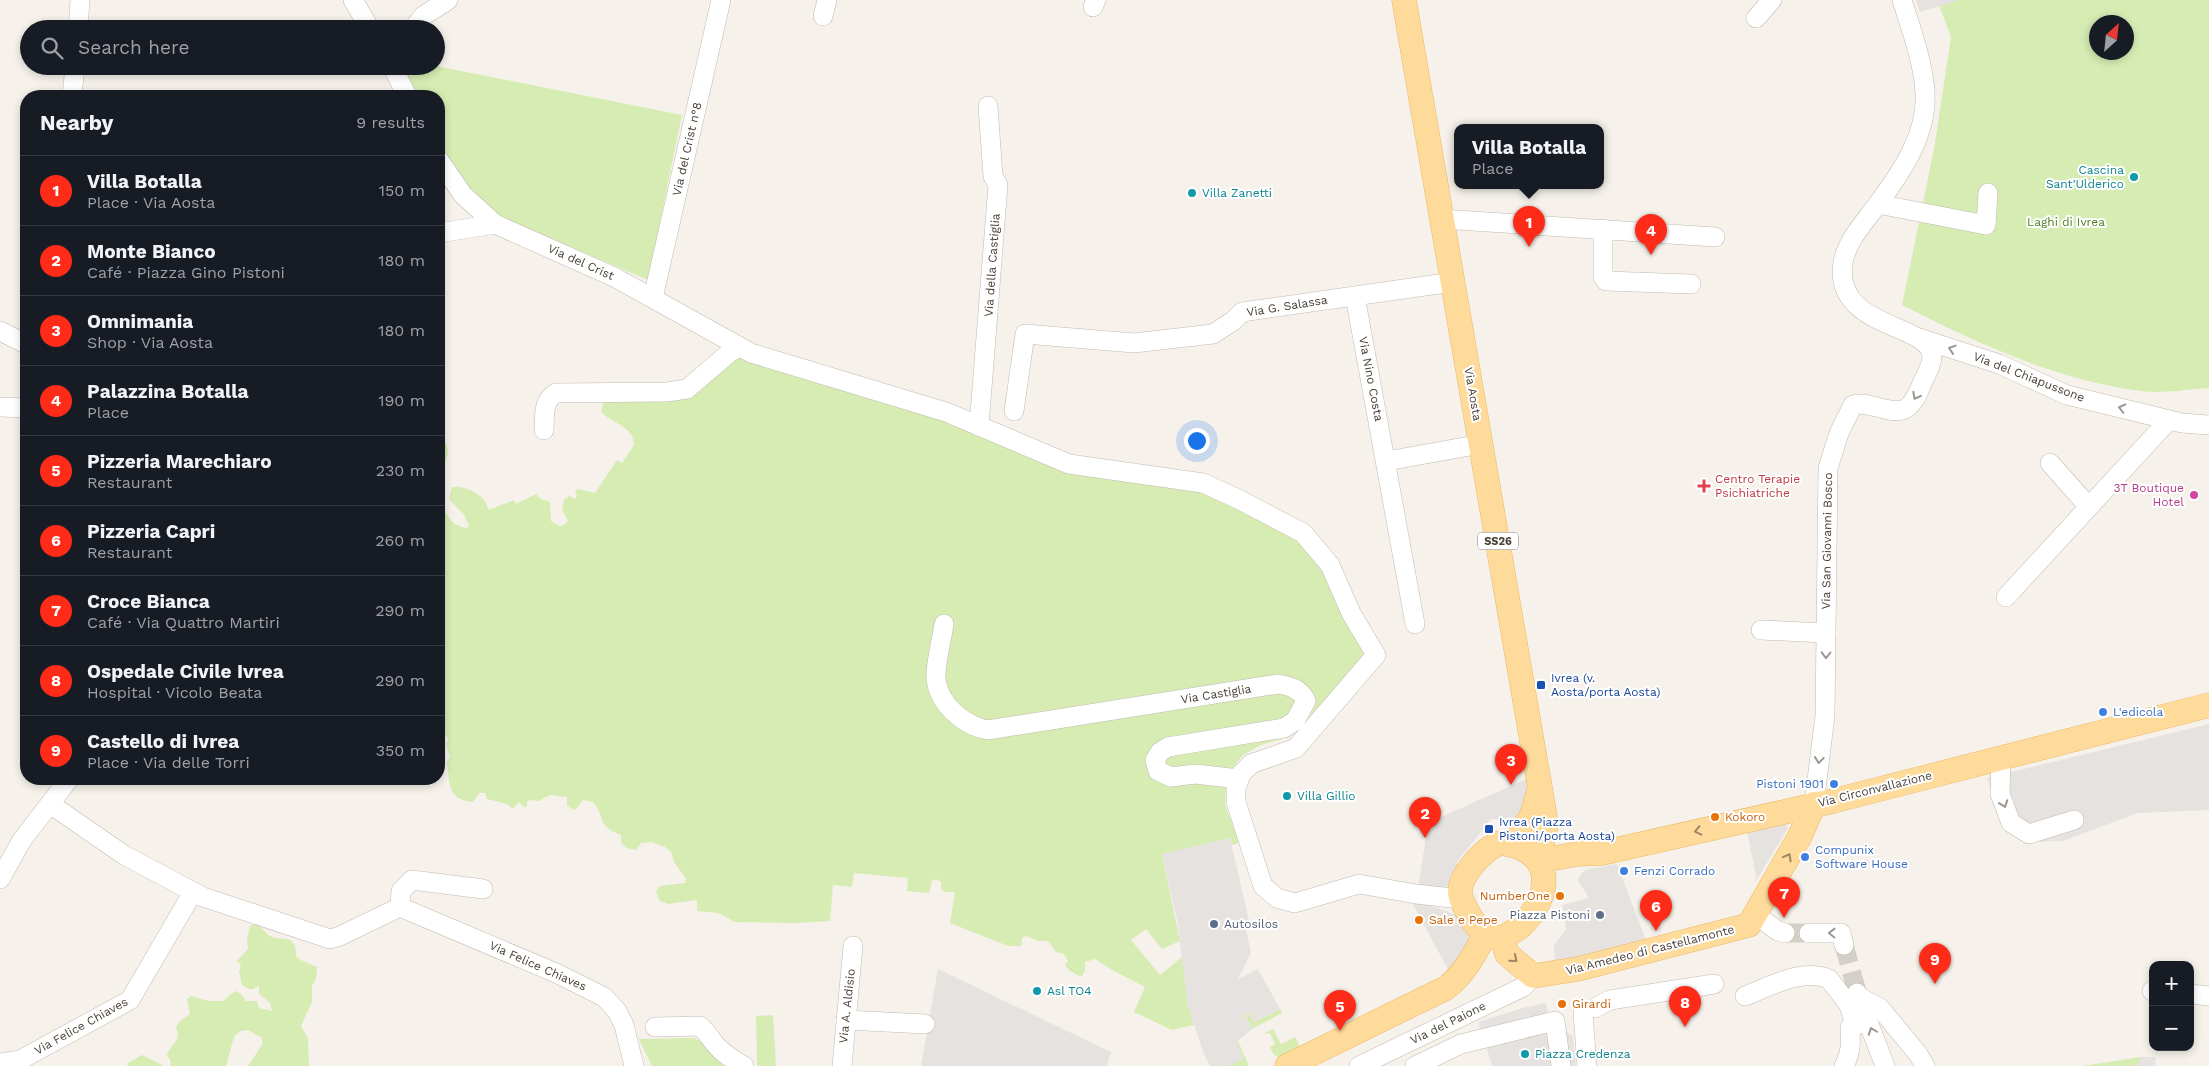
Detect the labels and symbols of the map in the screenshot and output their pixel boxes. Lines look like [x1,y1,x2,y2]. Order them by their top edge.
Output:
north arrow [2089,15,2134,60]
street label: Via del Crist n°8 [669,101,705,197]
place label: Cascina Sant'Ulderico [2046,163,2124,191]
marker: Cascina Sant'Ulderico [2128,171,2140,183]
place label: Villa Zanetti [1202,186,1272,200]
marker: Villa Zanetti [1186,187,1198,199]
pin: 1 [1513,206,1545,247]
street label: Via della Castiglia [981,213,1003,317]
pin: 4 [1635,214,1667,255]
park label: Laghi di Ivrea [2027,215,2105,229]
street label: Via del Crist [546,241,616,283]
street label: Via G. Salassa [1245,293,1329,319]
street label: Via Nino Costa [1356,336,1386,423]
one-way arrow [1949,344,1957,354]
street label: Via del Chiapussone [1971,349,2087,405]
street label: Via Aosta [1461,366,1485,422]
one-way arrow [1912,391,1922,400]
one-way arrow [2117,403,2126,414]
your location [1184,428,1210,454]
place label: Centro Terapie Psichiatriche [1715,472,1800,500]
street label: Via San Giovanni Bosco [1819,472,1835,610]
marker: Centro Terapie Psichiatriche [1697,479,1711,493]
place label: 3T Boutique Hotel [2113,481,2184,509]
marker: 3T Boutique Hotel [2188,489,2200,501]
road number: SS26 [1478,532,1518,550]
one-way arrow [1821,652,1831,659]
place label: Ivrea (v. Aosta/porta Aosta) [1551,671,1661,699]
marker: Ivrea (v. Aosta/porta Aosta) [1535,679,1547,691]
street label: Via Castiglia [1180,681,1252,706]
place label: L'edicola [2113,705,2164,719]
marker: L'edicola [2097,706,2109,718]
pin: 3 [1495,744,1527,785]
one-way arrow [1814,756,1825,764]
street label: Via Circonvallazione [1817,768,1934,810]
place label: Pistoni 1901 [1756,777,1824,791]
marker: Pistoni 1901 [1828,778,1840,790]
place label: Villa Gillio [1297,789,1356,803]
marker: Villa Gillio [1281,790,1293,802]
pin: 2 [1409,797,1441,838]
one-way arrow [1998,800,2008,808]
place label: Kokoro [1725,810,1765,824]
marker: Kokoro [1709,811,1721,823]
place label: Ivrea (Piazza Pistoni/porta Aosta) [1499,815,1615,843]
marker: Ivrea (Piazza Pistoni/porta Aosta) [1483,823,1495,835]
one-way arrow [1693,825,1702,836]
place label: Compunix Software House [1815,843,1908,871]
marker: Compunix Software House [1799,851,1811,863]
one-way arrow [1782,854,1792,863]
place label: Fenzi Corrado [1634,864,1715,878]
marker: Fenzi Corrado [1618,865,1630,877]
pin: 7 [1768,877,1800,918]
place label: NumberOne [1480,889,1550,903]
marker: NumberOne [1554,890,1566,902]
pin: 6 [1640,890,1672,931]
place label: Piazza Pistoni [1510,908,1590,922]
marker: Piazza Pistoni [1594,909,1606,921]
place label: Sale e Pepe [1429,913,1498,927]
marker: Sale e Pepe [1413,914,1425,926]
place label: Autosilos [1224,917,1278,931]
marker: Autosilos [1208,918,1220,930]
street label: Via Amedeo di Castellamonte [1564,922,1736,978]
one-way arrow [1827,928,1835,938]
street label: Via Felice Chiaves [487,938,589,994]
pin: 9 [1919,943,1951,984]
one-way arrow [1508,954,1517,962]
street label: Via A. Aldisio [836,968,858,1044]
place label: Asl TO4 [1047,984,1092,998]
marker: Asl TO4 [1031,985,1043,997]
pin: 8 [1669,986,1701,1027]
pin: 5 [1324,990,1356,1031]
street label: Via Felice Chiaves [32,994,130,1058]
place label: Girardi [1572,997,1611,1011]
marker: Girardi [1556,998,1568,1010]
street label: Via del Paione [1408,999,1488,1047]
one-way arrow [1868,1028,1878,1036]
place label: Piazza Credenza [1535,1047,1631,1061]
marker: Piazza Credenza [1519,1048,1531,1060]

